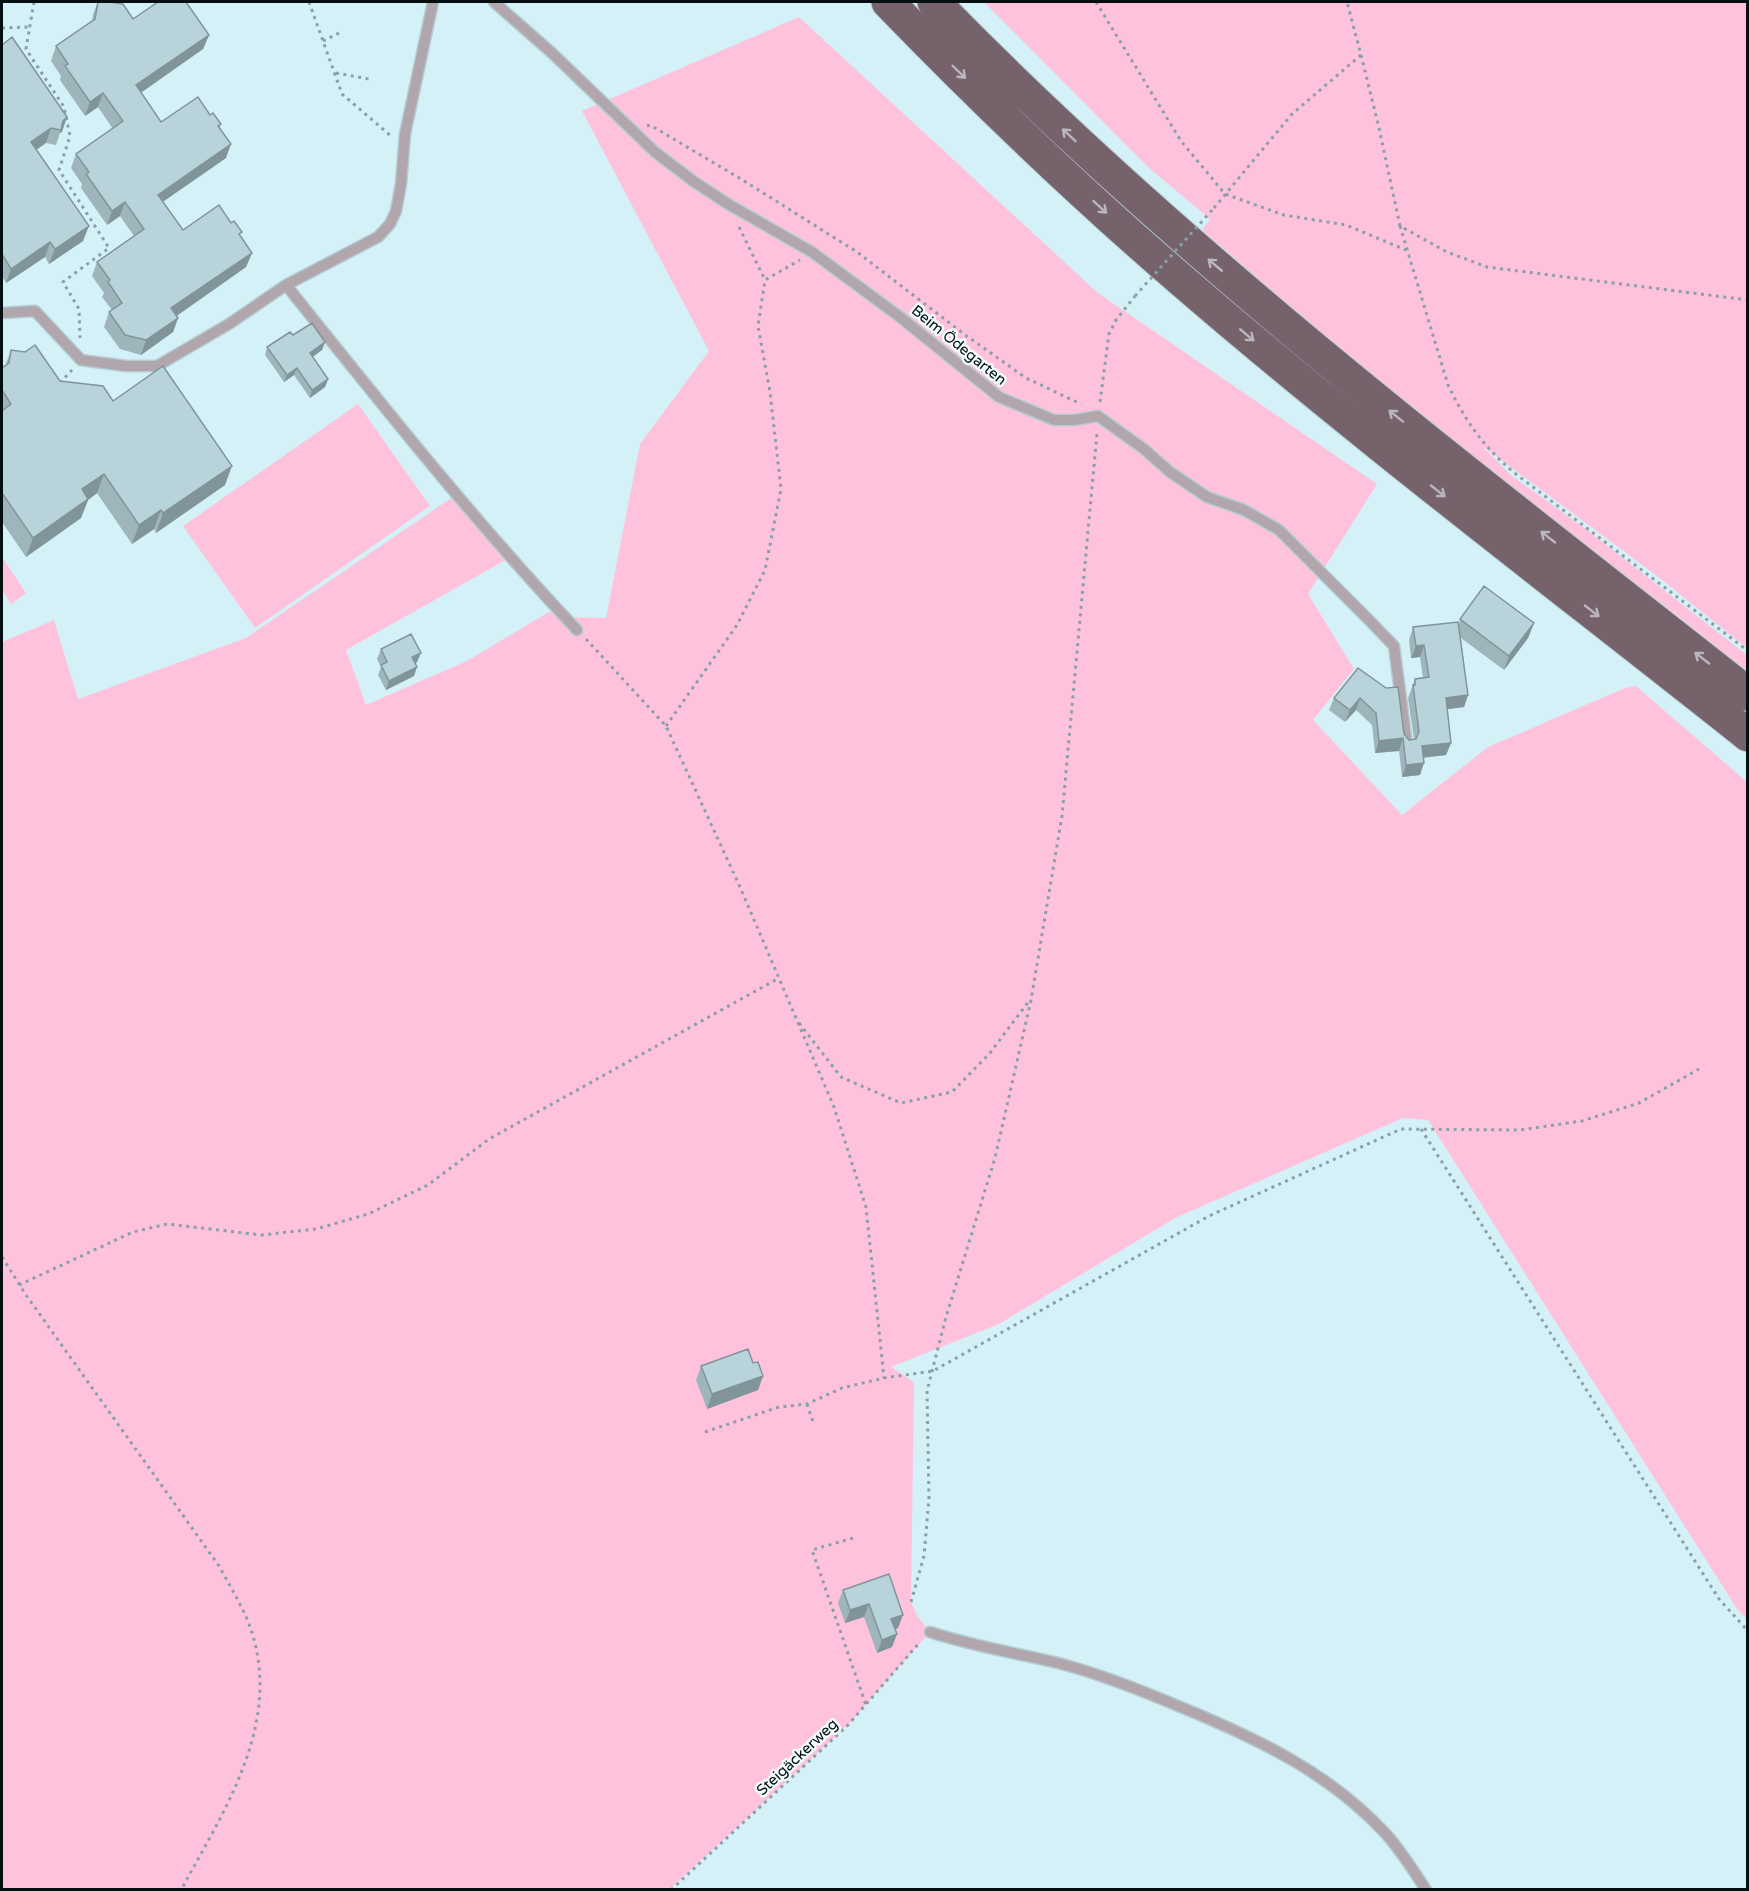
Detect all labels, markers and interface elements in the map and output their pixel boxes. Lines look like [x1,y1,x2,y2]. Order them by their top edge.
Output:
one-way arrow [951,65,966,80]
one-way arrow [1062,128,1077,142]
one-way arrow [1092,200,1107,214]
one-way arrow [1207,259,1223,272]
street label: Beim Ödegarten [908,301,1010,389]
one-way arrow [1239,328,1254,342]
one-way arrow [1389,409,1404,423]
one-way arrow [1430,484,1446,497]
one-way arrow [1541,531,1557,544]
one-way arrow [1583,605,1599,618]
one-way arrow [1694,651,1710,664]
street label: Steigäckerweg [753,1715,841,1799]

